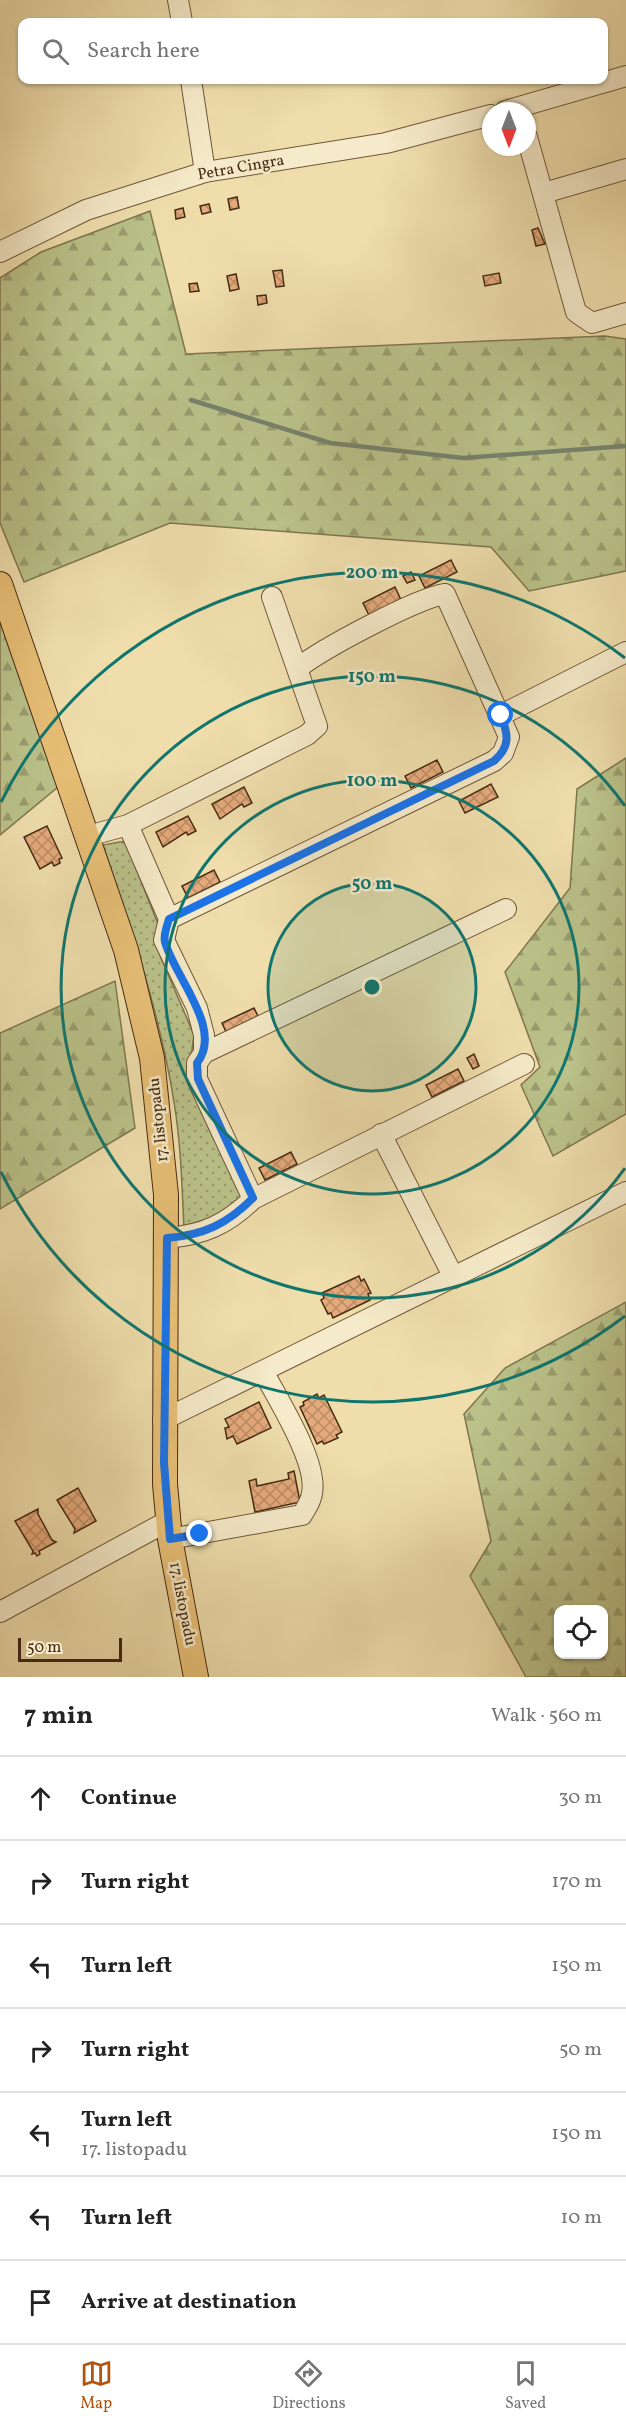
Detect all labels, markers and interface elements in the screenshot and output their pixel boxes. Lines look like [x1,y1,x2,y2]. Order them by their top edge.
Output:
search box [18,18,608,84]
icon: search [39,35,72,68]
text: Search here [87,36,200,67]
north arrow [482,102,536,156]
street label: Petra Cingra [196,150,286,186]
text: 200 m [346,561,398,586]
text: 150 m [348,665,396,690]
route start [487,701,513,727]
text: 100 m [347,769,397,794]
text: 50 m [352,872,392,897]
centre of rings [362,977,382,997]
street label: 17. listopadu [144,1077,174,1163]
route end [186,1520,212,1546]
street label: 17. listopadu [163,1560,201,1648]
map controls [554,1605,608,1659]
button: locate [554,1605,608,1659]
scale bar [18,1635,122,1662]
text: 50 m [27,1637,61,1659]
text: 7 min [24,1698,93,1734]
text: Walk · 560 m [491,1702,602,1730]
icon: ahead [24,1782,57,1815]
text: Continue [81,1783,177,1814]
text: 30 m [558,1784,602,1812]
icon: right [24,1866,57,1899]
text: Turn right [81,1867,189,1898]
text: 170 m [552,1868,602,1896]
icon: left [24,1950,57,1983]
text: Turn left [81,1951,172,1982]
text: 150 m [551,1952,602,1980]
icon: right [24,2034,57,2067]
text: Turn right [81,2035,189,2066]
text: 50 m [559,2036,602,2064]
text: Turn left [81,2105,172,2136]
icon: left [24,2118,57,2151]
text: 150 m [551,2120,602,2148]
text: 17. listopadu [81,2136,187,2164]
icon: left [24,2202,57,2235]
text: Turn left [81,2203,172,2234]
text: 10 m [561,2204,602,2232]
icon: arrive [24,2286,57,2319]
text: Arrive at destination [81,2287,297,2318]
tab: Map [80,2357,113,2415]
tab: Directions [272,2357,346,2415]
tab: Saved [505,2357,546,2415]

